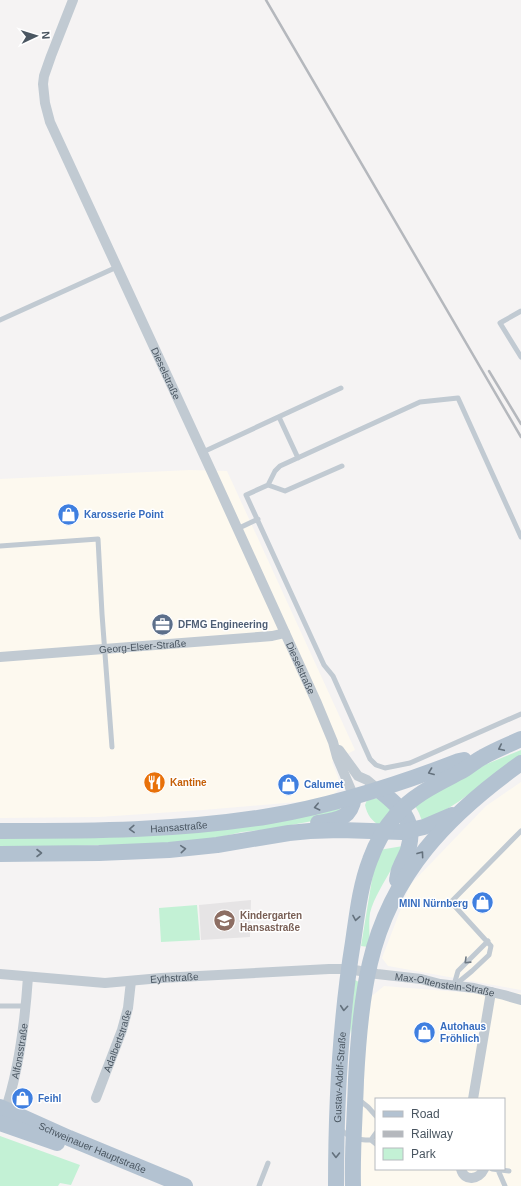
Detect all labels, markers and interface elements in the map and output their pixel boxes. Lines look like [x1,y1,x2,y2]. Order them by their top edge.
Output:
north arrow [16,16,56,56]
text: N [40,31,52,40]
street label: Dieselstraße [149,345,183,402]
shop icon: Karosserie Point [55,501,81,527]
place label: Karosserie Point [84,509,164,520]
office icon: DFMG Engineering [149,611,175,637]
place label: DFMG Engineering [178,619,268,630]
street label: Georg-Elser-Straße [99,637,187,655]
street label: Dieselstraße [284,640,318,696]
one-way arrow [498,743,505,751]
one-way arrow [427,768,434,776]
restaurant icon: Kantine [141,769,167,795]
shop icon: Calumet [276,771,302,797]
place label: Kantine [170,777,207,788]
place label: Calumet [304,779,344,790]
one-way arrow [313,802,320,810]
street label: Hansastraße [150,819,208,834]
one-way arrow [129,825,135,834]
one-way arrow [180,844,186,853]
one-way arrow [36,849,42,857]
one-way arrow [416,852,423,859]
shop icon: MINI Nürnberg [470,890,496,916]
place label: MINI Nürnberg [399,898,468,909]
school or university icon: Kindergarten Hansastraße [212,908,238,934]
place label: Kindergarten Hansastraße [240,910,302,933]
one-way arrow [353,915,361,922]
one-way arrow [464,957,472,964]
street label: Eythstraße [150,970,199,984]
street label: Max-Ottenstein-Straße [394,971,496,998]
one-way arrow [340,1005,349,1011]
street label: Adalbertstraße [101,1008,133,1074]
shop icon: Autohaus Fröhlich [411,1019,437,1045]
place label: Autohaus Fröhlich [440,1021,487,1044]
street label: Alfonsstraße [9,1022,29,1080]
street label: Gustav-Adolf-Straße [331,1031,348,1123]
shop icon: Feihl [10,1085,36,1111]
place label: Feihl [38,1093,62,1104]
legend [375,1098,505,1170]
text: Road [411,1107,440,1121]
street label: Schweinauer Hauptstraße [37,1120,148,1175]
text: Railway [411,1127,453,1141]
text: Park [411,1147,437,1161]
one-way arrow [332,1152,340,1158]

